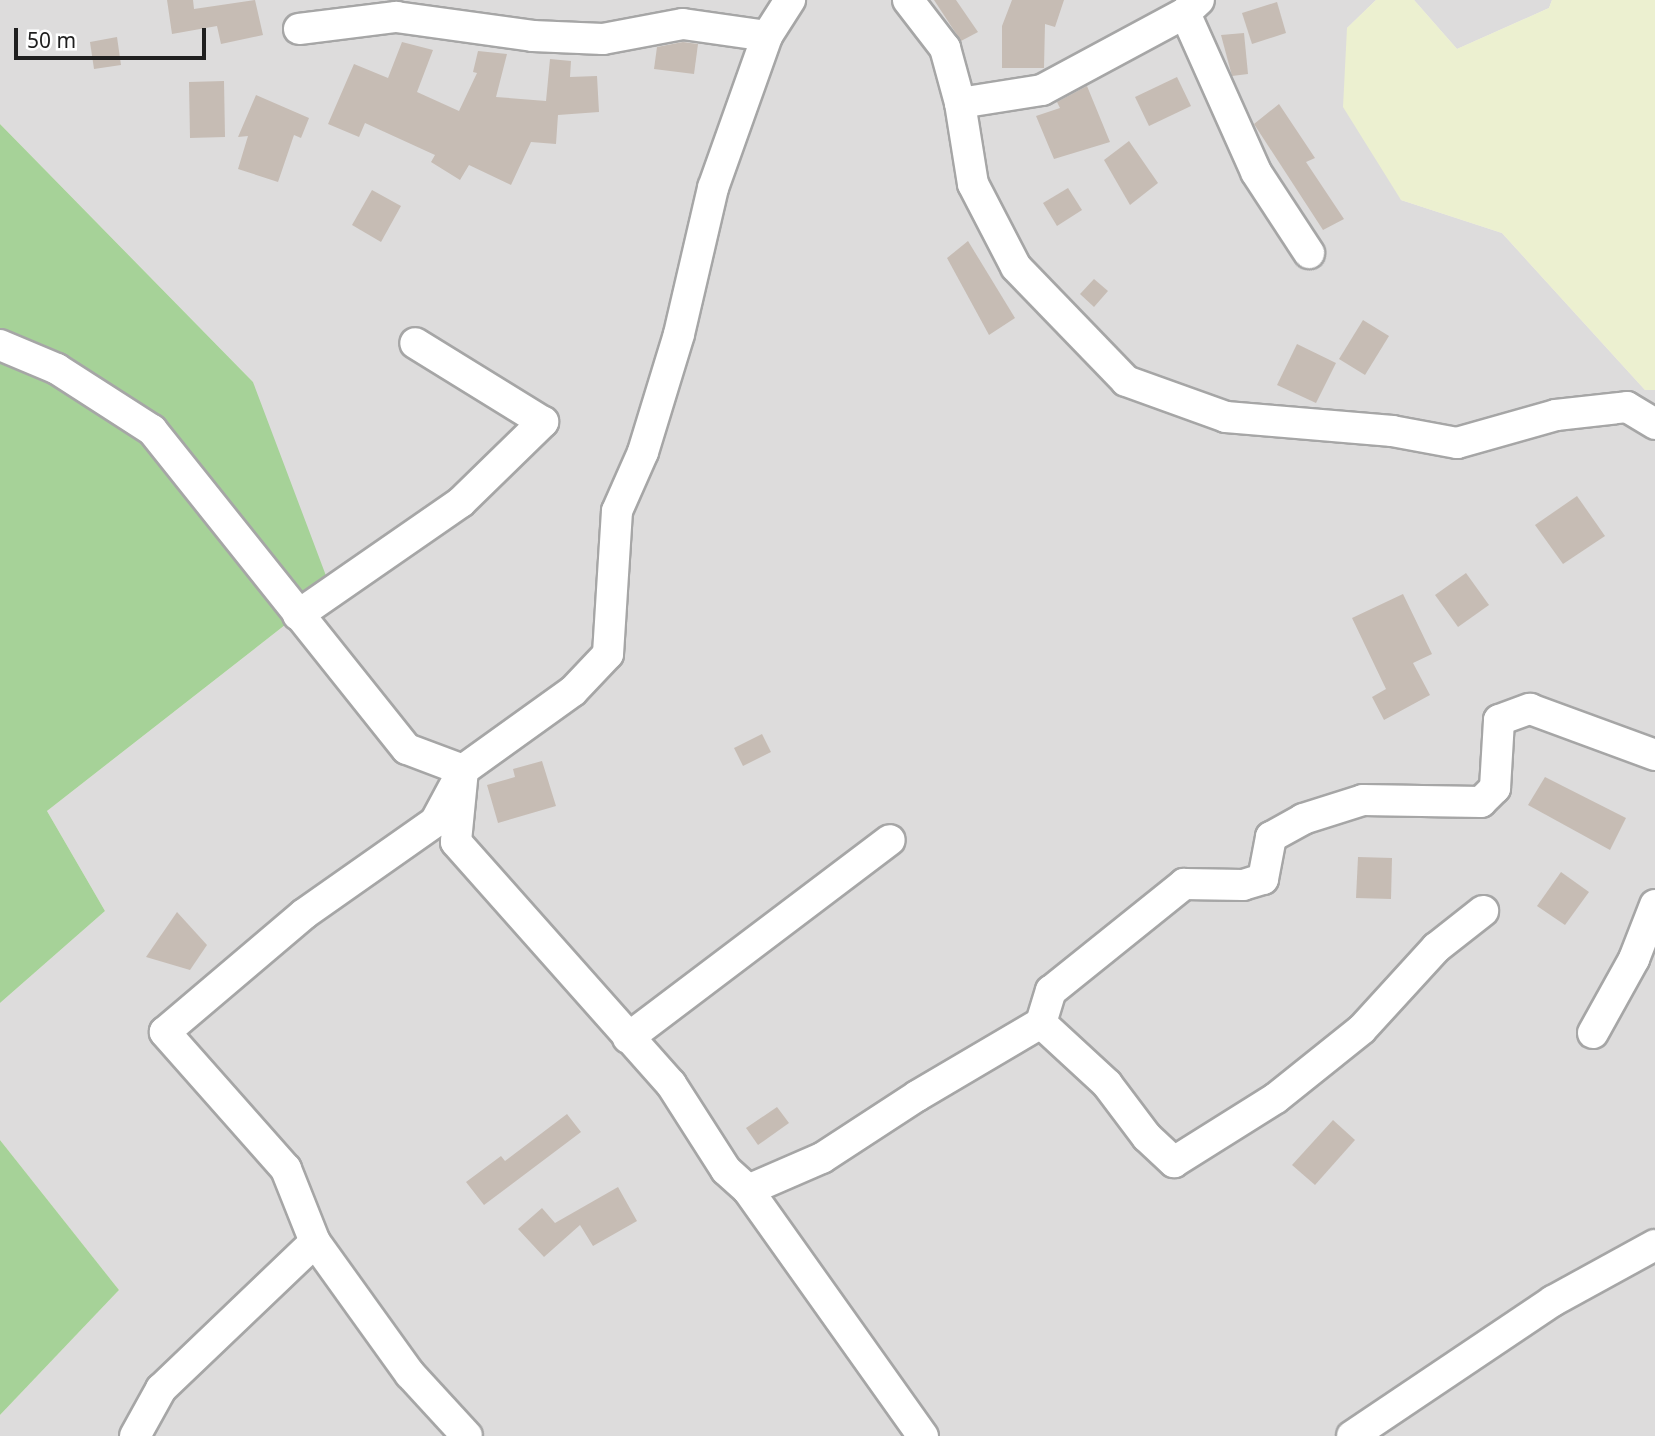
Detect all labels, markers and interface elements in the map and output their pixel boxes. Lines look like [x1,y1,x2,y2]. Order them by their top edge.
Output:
scale bar [18,14,210,58]
text: 50 m [27,26,76,54]

